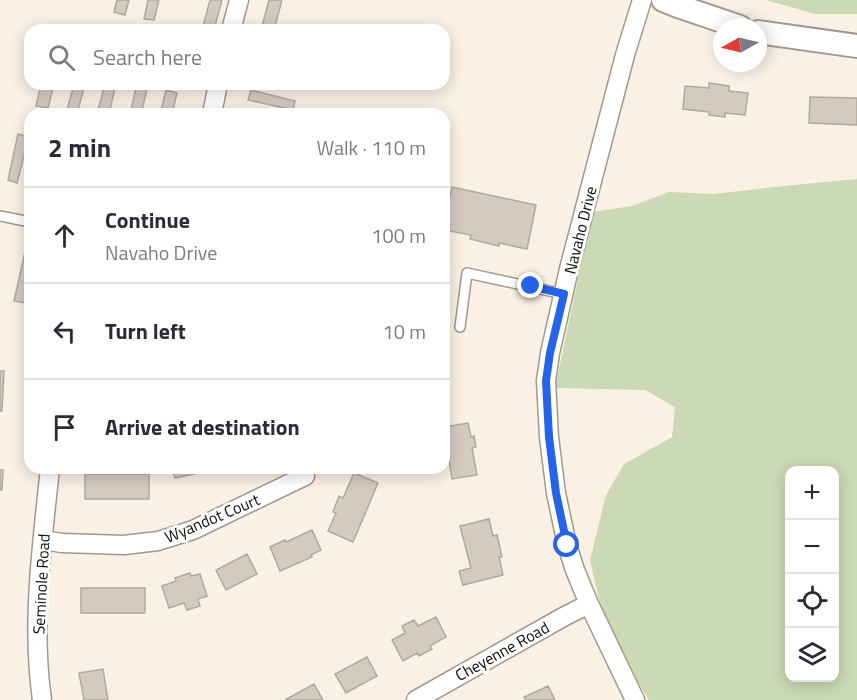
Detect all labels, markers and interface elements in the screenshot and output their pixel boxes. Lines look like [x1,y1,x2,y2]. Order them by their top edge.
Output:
north arrow [713,18,767,72]
search box [24,24,450,90]
text: Search here [93,40,202,74]
icon: search [45,41,78,74]
text: 2 min [48,128,111,167]
text: Walk · 110 m [317,132,426,163]
street label: Navaho Drive [557,183,603,277]
text: Continue [105,203,190,237]
icon: ahead [48,219,81,252]
text: 100 m [371,220,426,251]
text: Navaho Drive [105,237,217,268]
route end [517,272,543,298]
text: Turn left [105,314,186,348]
icon: left [48,315,81,348]
text: 10 m [382,316,426,347]
text: Arrive at destination [105,410,300,444]
icon: arrive [48,411,81,444]
map controls [785,466,839,682]
button: + [785,466,839,520]
street label: Wyandot Court [161,487,264,549]
button: − [785,520,839,574]
route start [553,531,579,557]
street label: Seminole Road [26,533,56,635]
button: locate [785,574,839,628]
street label: Cheyenne Road [451,615,553,687]
button: layers [785,628,839,682]

